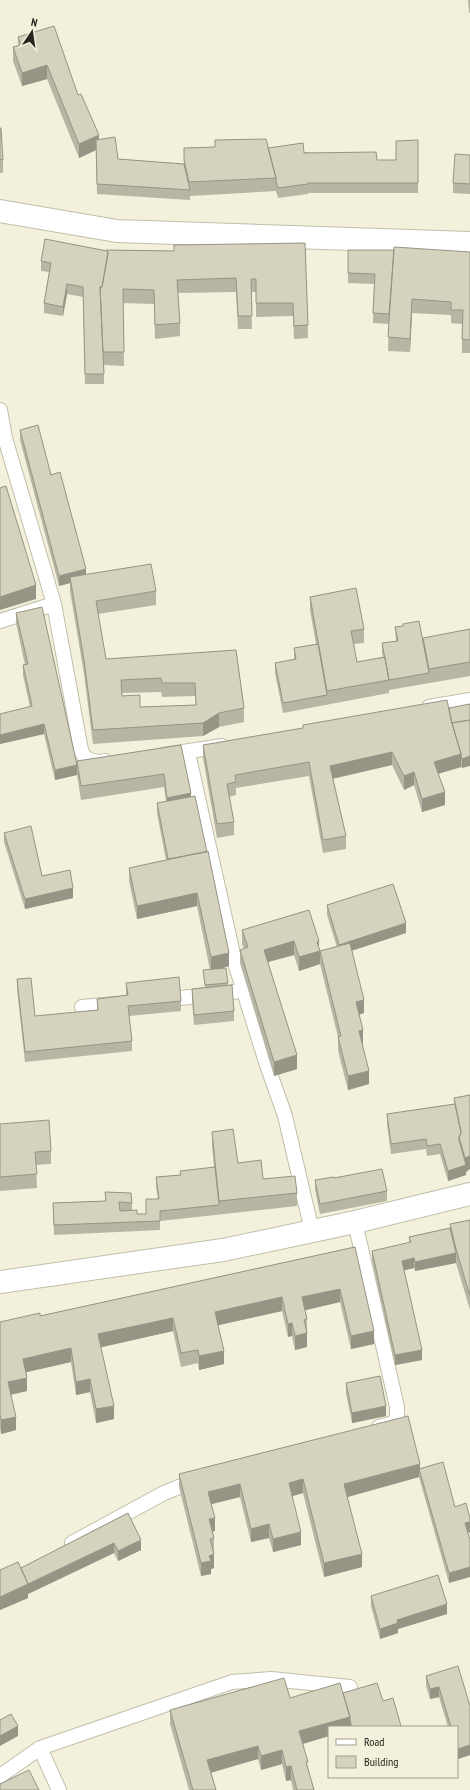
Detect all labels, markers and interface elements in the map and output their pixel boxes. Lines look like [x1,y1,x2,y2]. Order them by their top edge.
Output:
north arrow [12,12,52,52]
text: N [30,15,39,30]
legend [328,1726,458,1778]
text: Road [364,1734,384,1749]
text: Building [364,1754,399,1769]

